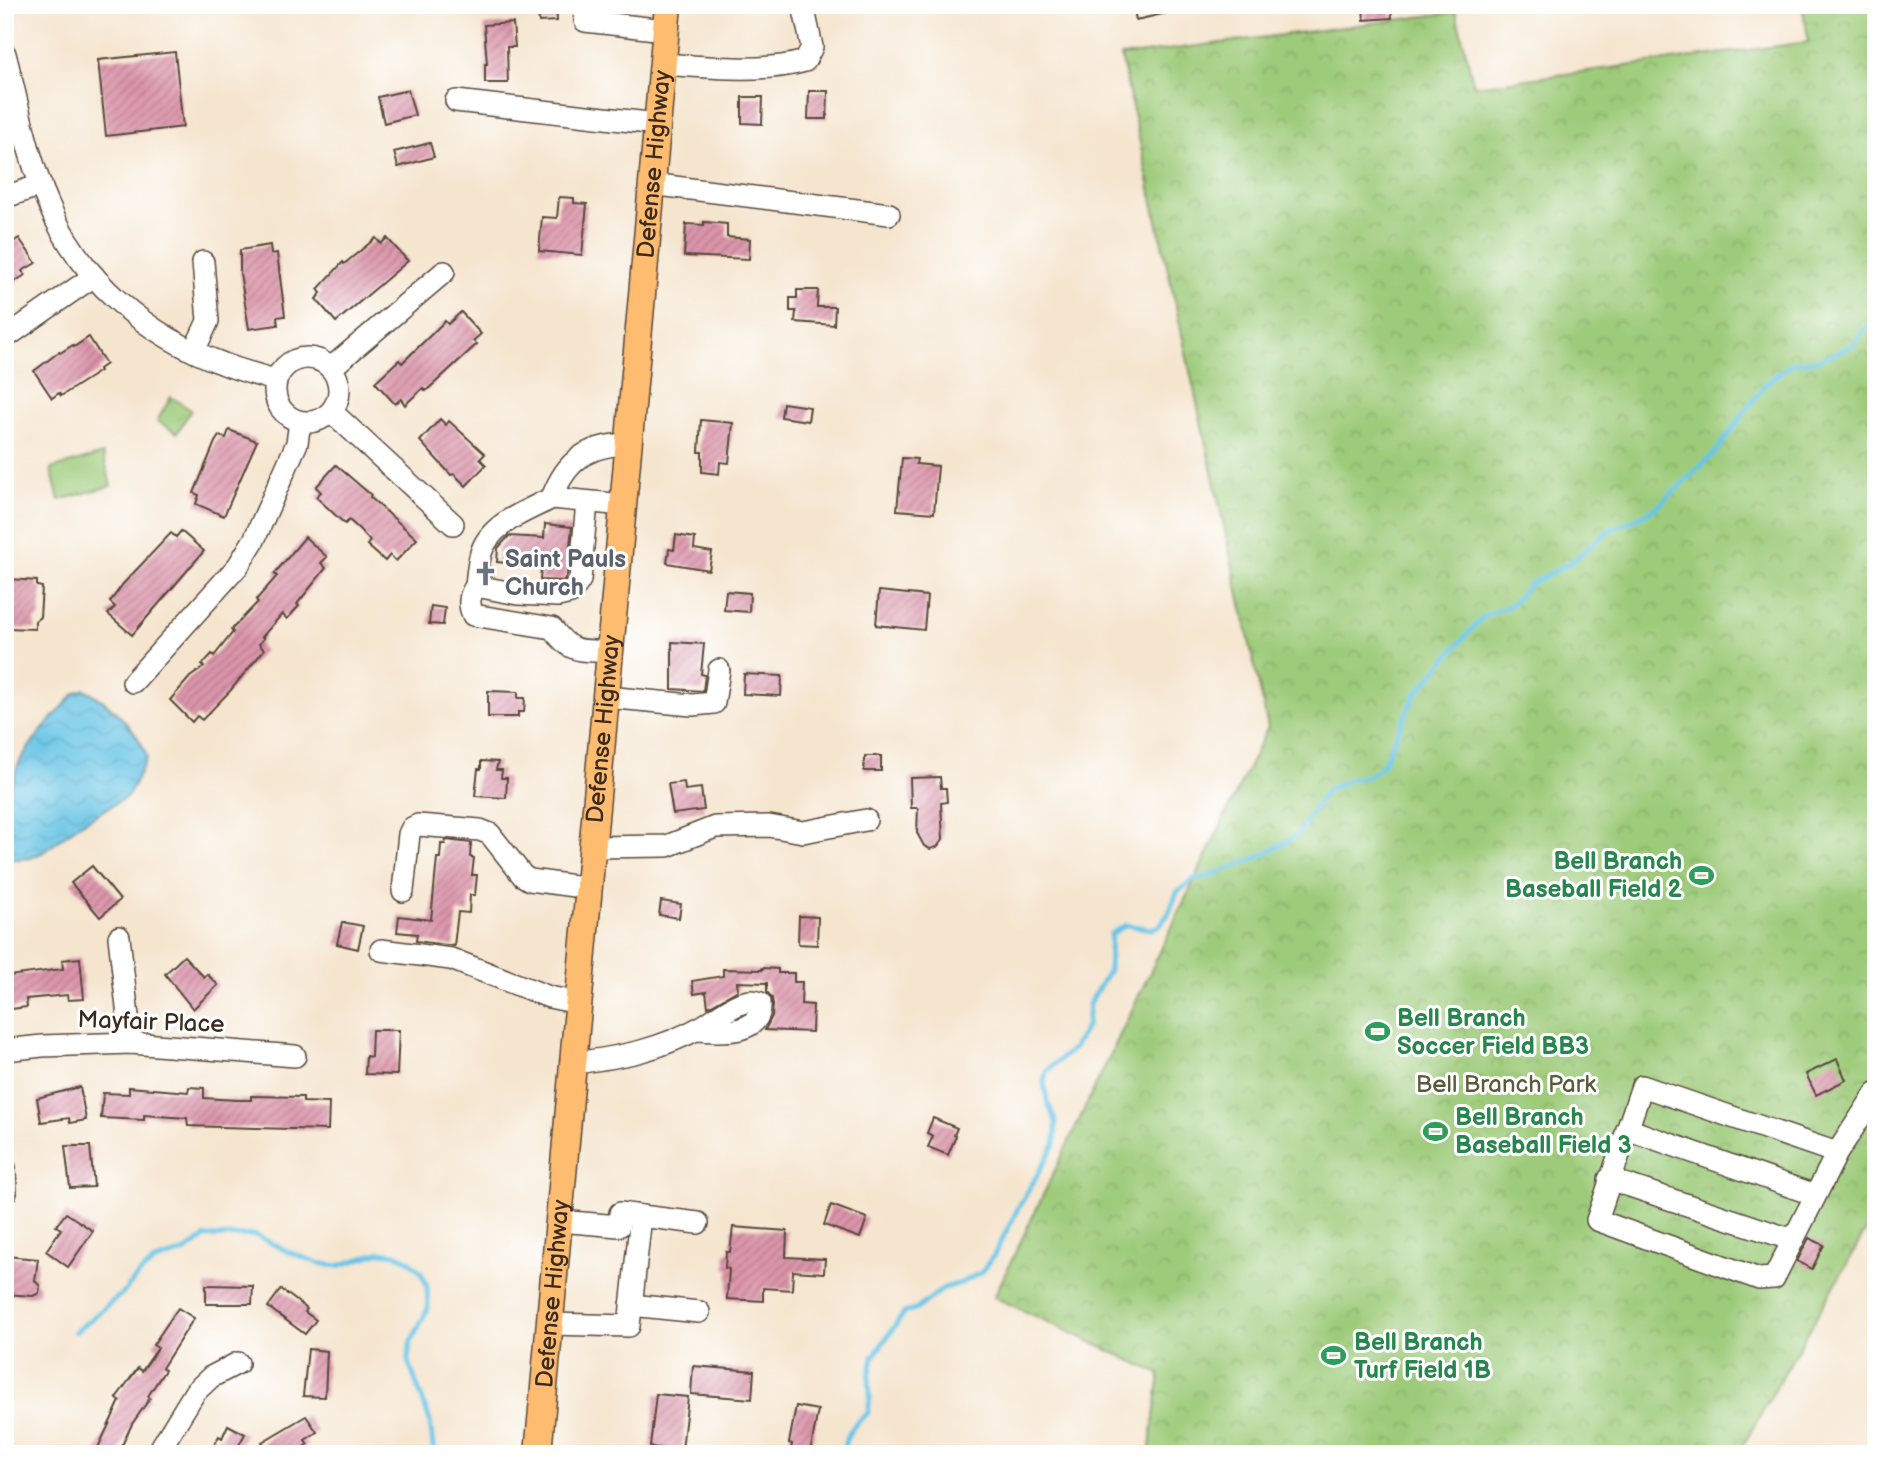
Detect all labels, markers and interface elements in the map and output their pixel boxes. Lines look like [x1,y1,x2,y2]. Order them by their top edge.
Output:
street label: Defense Highway [631,69,677,260]
place label: Saint Pauls Church [505,545,626,602]
church icon: Saint Pauls Church [471,559,499,587]
street label: Defense Highway [580,633,626,824]
place label: Bell Branch Baseball Field 2 [1505,847,1683,904]
sports icon: Bell Branch Baseball Field 2 [1688,861,1716,889]
place label: Bell Branch Soccer Field BB3 [1397,1004,1589,1061]
street label: Mayfair Place [77,1005,225,1039]
sports icon: Bell Branch Soccer Field BB3 [1363,1018,1391,1046]
park label: Bell Branch Park [1416,1070,1596,1099]
place label: Bell Branch Baseball Field 3 [1455,1103,1632,1160]
sports icon: Bell Branch Baseball Field 3 [1421,1117,1449,1145]
street label: Defense Highway [530,1198,575,1389]
place label: Bell Branch Turf Field 1B [1354,1328,1491,1385]
sports icon: Bell Branch Turf Field 1B [1320,1342,1348,1370]

